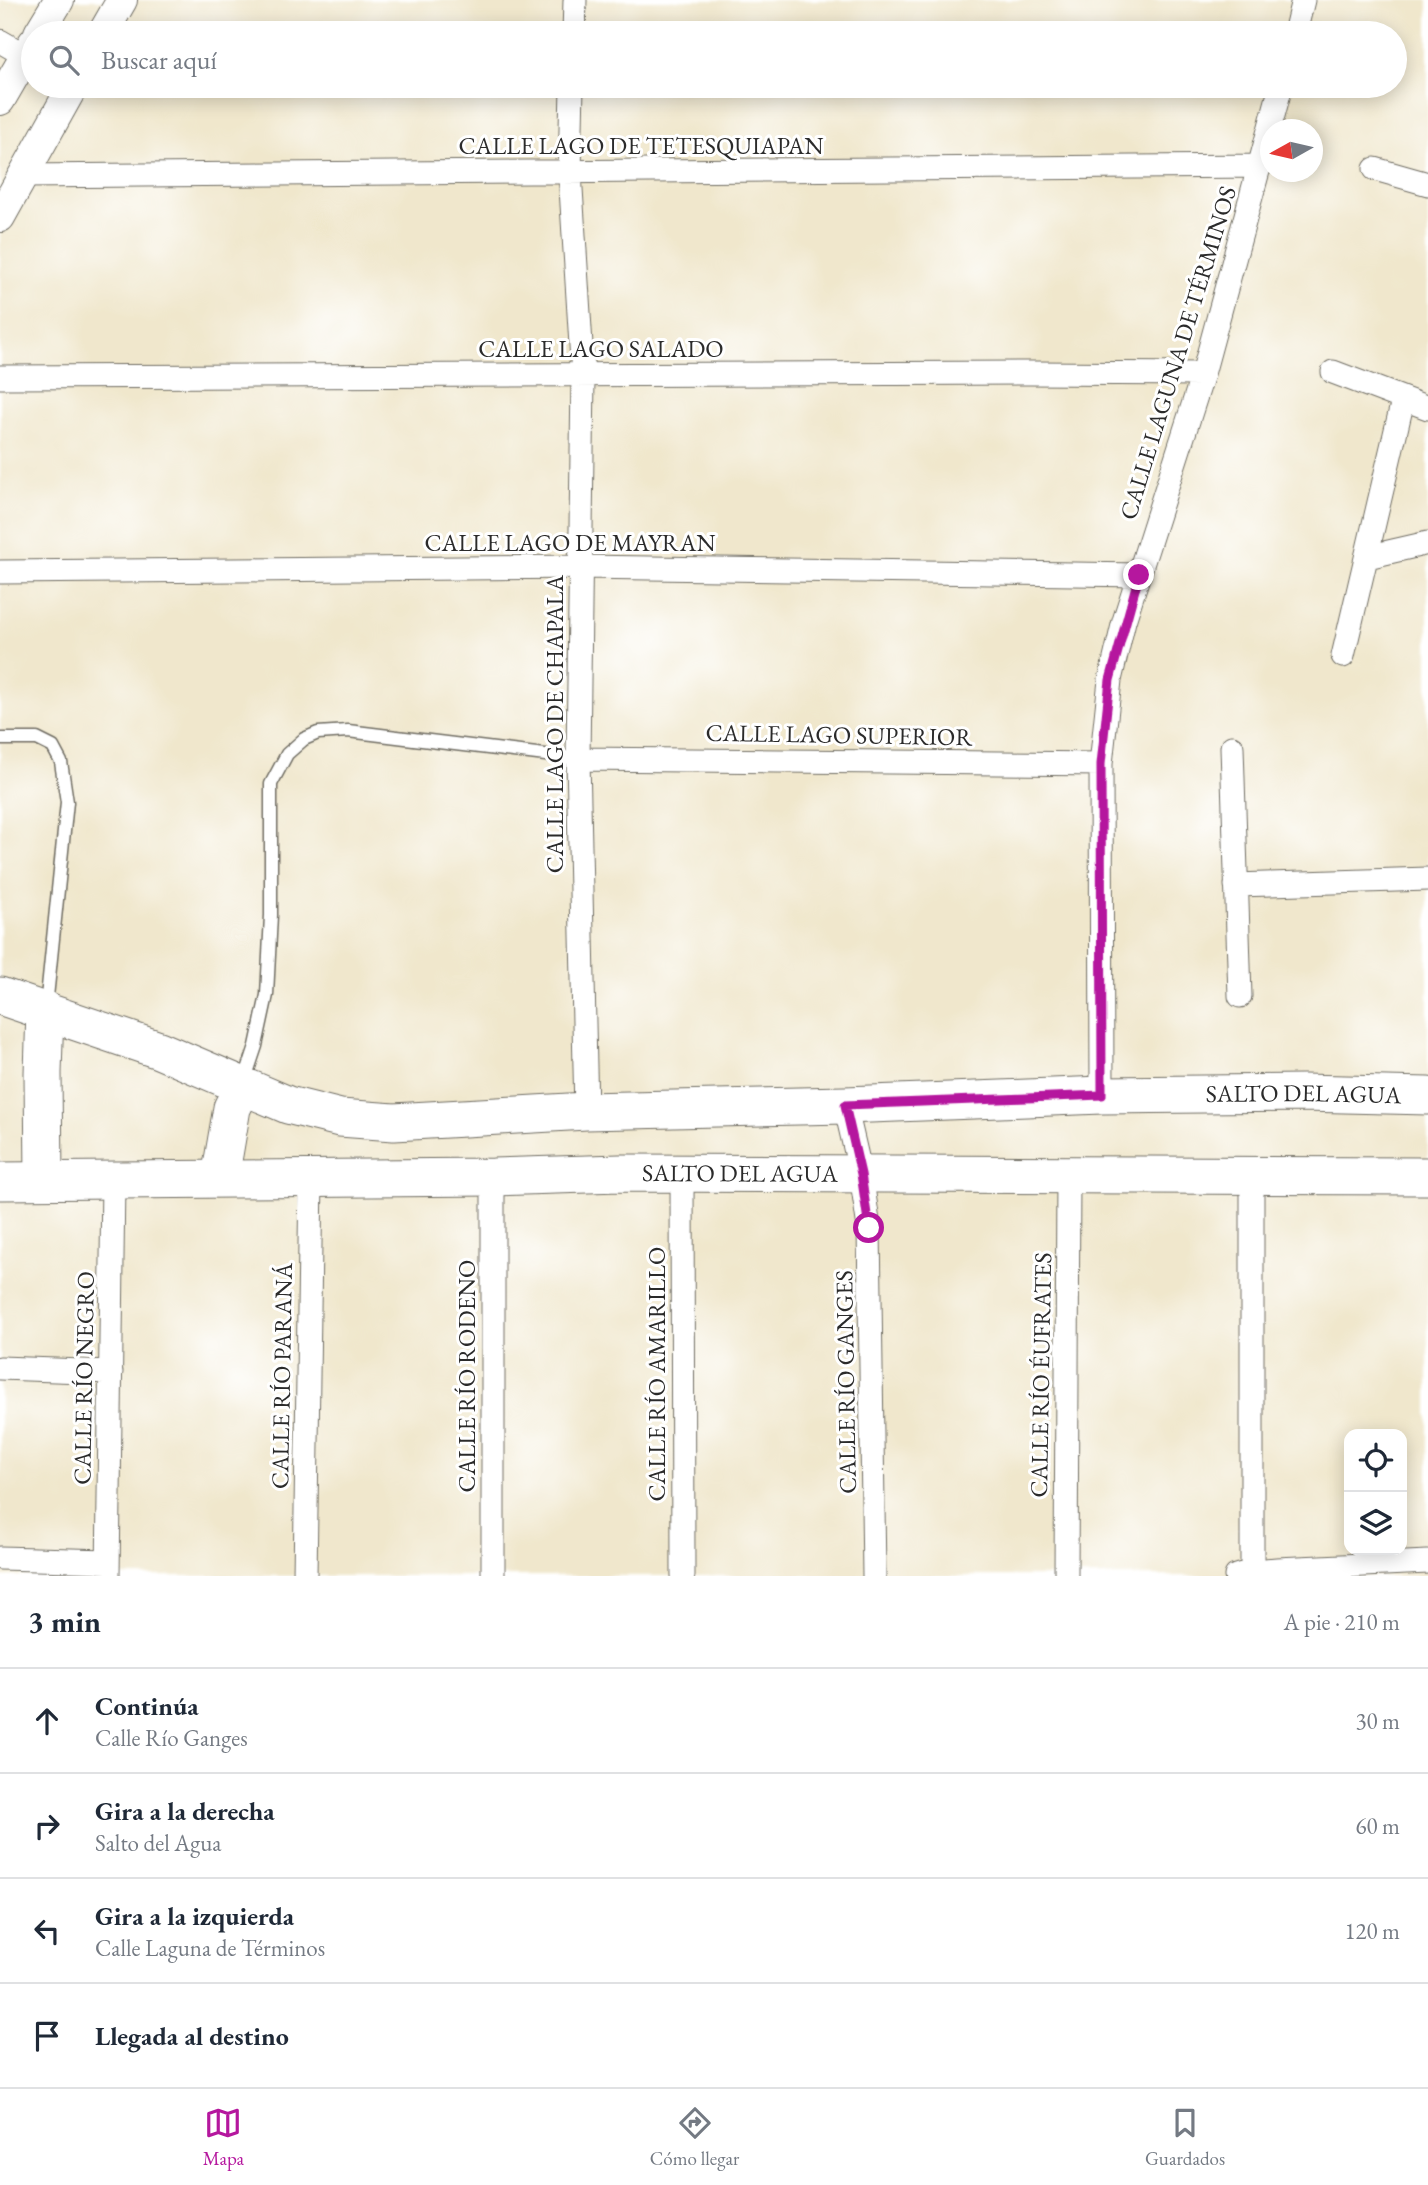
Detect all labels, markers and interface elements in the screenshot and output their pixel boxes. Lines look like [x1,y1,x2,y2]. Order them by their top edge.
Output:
search box [21,21,1407,98]
icon: search [45,41,83,79]
text: Buscar aquí [101,43,217,77]
north arrow [1260,119,1323,182]
street label: CALLE LAGO DE TETESQUIAPAN [459,130,823,161]
street label: CALLE LAGUNA DE TÉRMINOS [1112,182,1243,523]
street label: CALLE LAGO SALADO [478,333,724,364]
street label: CALLE LAGO DE MAYRAN [425,527,715,558]
route end [1123,559,1154,590]
street label: CALLE LAGO DE CHAPALA [539,574,570,873]
street label: CALLE LAGO SUPERIOR [705,717,974,752]
street label: SALTO DEL AGUA [1205,1077,1402,1110]
street label: SALTO DEL AGUA [642,1157,838,1189]
route start [853,1212,884,1243]
street label: CALLE RÍO AMARILLO [641,1247,672,1501]
street label: CALLE RÍO ÉUFRATES [1023,1252,1058,1498]
street label: CALLE RÍO RODENO [451,1260,482,1492]
street label: CALLE RÍO PARANÁ [264,1262,299,1489]
street label: CALLE RÍO GANGES [828,1270,863,1494]
street label: CALLE RÍO NEGRO [66,1271,101,1485]
map controls [1344,1429,1407,1555]
button: locate [1344,1429,1407,1492]
button: layers [1344,1492,1407,1555]
text: 3 min [28,1602,101,1641]
text: A pie · 210 m [1284,1607,1400,1637]
text: Continúa [95,1689,199,1723]
icon: ahead [28,1702,66,1740]
text: 30 m [1355,1706,1400,1736]
text: Calle Río Ganges [95,1723,248,1753]
text: Gira a la derecha [95,1794,275,1828]
icon: right [28,1807,66,1845]
text: 60 m [1355,1811,1400,1841]
text: Salto del Agua [95,1828,222,1858]
text: Gira a la izquierda [95,1899,294,1933]
icon: left [28,1912,66,1950]
text: 120 m [1344,1916,1400,1946]
text: Calle Laguna de Términos [95,1933,325,1963]
icon: arrive [28,2017,66,2055]
text: Llegada al destino [95,2019,289,2053]
tab: Mapa [203,2104,244,2171]
tab: Cómo llegar [650,2104,739,2171]
tab: Guardados [1145,2104,1225,2171]

